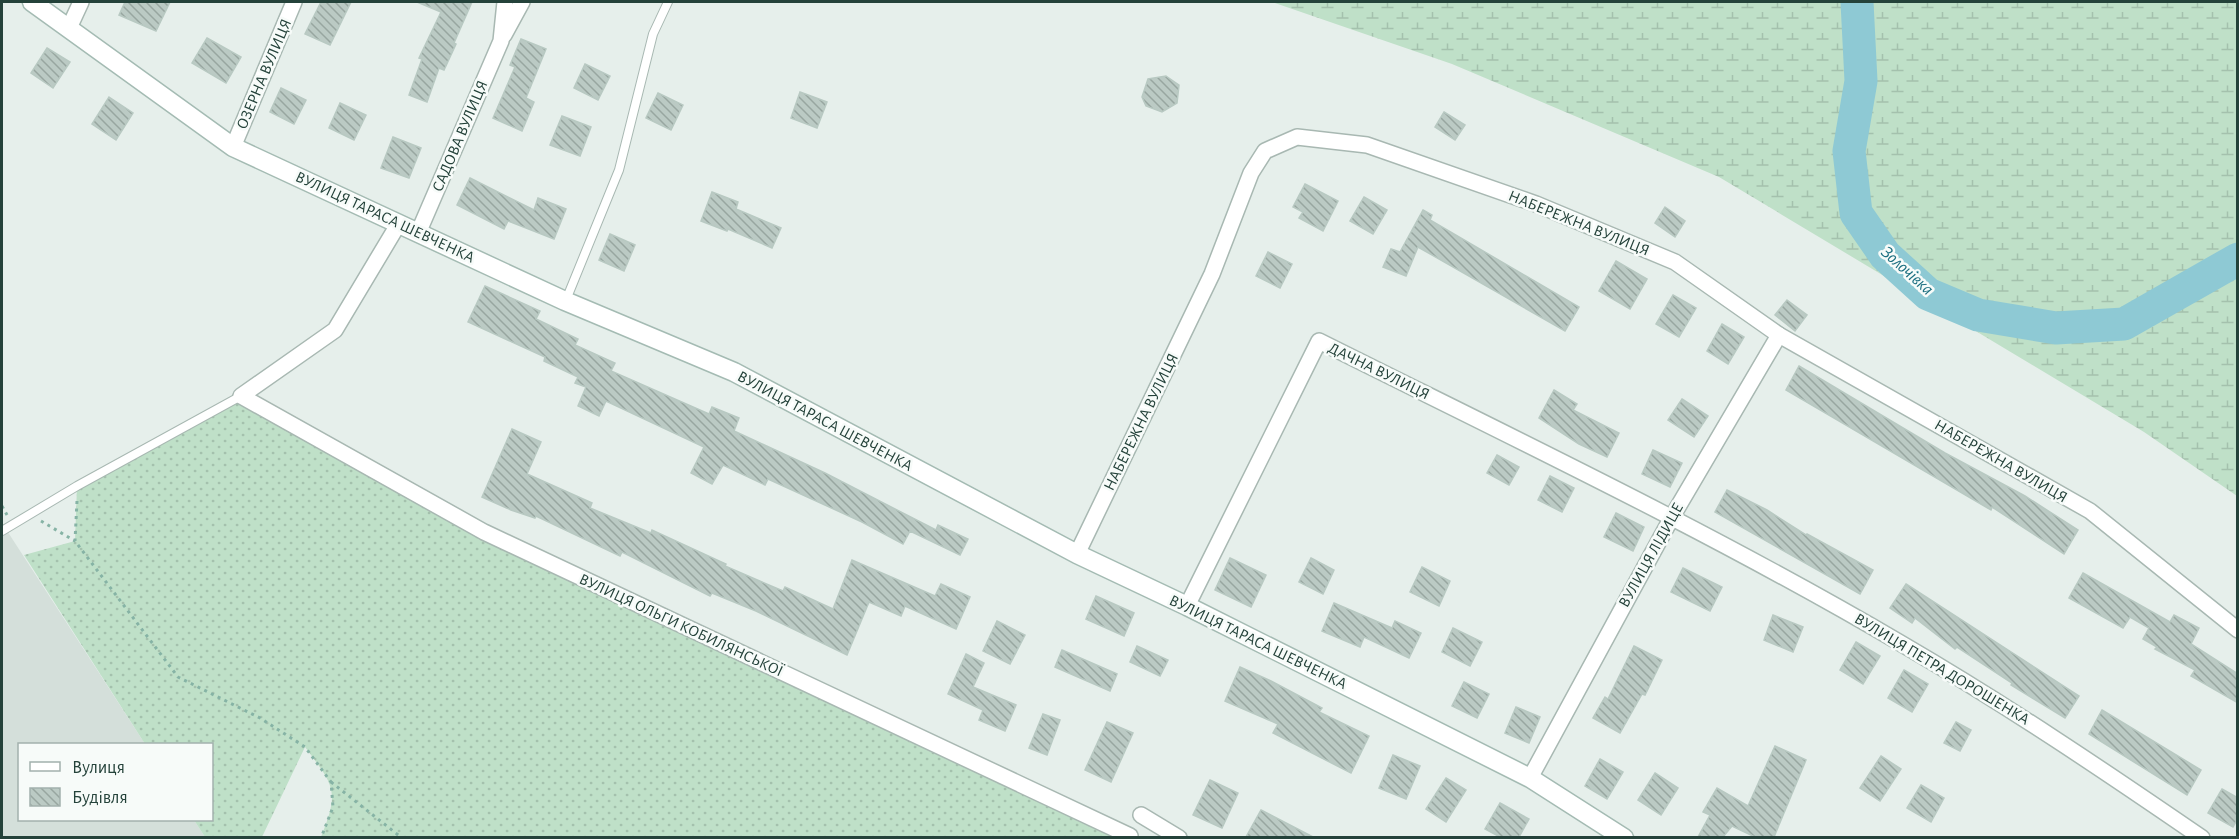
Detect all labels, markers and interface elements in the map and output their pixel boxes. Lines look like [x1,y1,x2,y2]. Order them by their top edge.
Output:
street label: ОЗЕРНА ВУЛИЦЯ [234,17,294,131]
street label: САДОВА ВУЛИЦЯ [429,78,491,194]
street label: ВУЛИЦЯ ТАРАСА ШЕВЧЕНКА [293,168,478,266]
street label: НАБЕРЕЖНА ВУЛИЦЯ [1506,187,1652,259]
water label: Золочівка [1877,243,1937,299]
street label: ДАЧНА ВУЛИЦЯ [1326,340,1432,402]
street label: НАБЕРЕЖНА ВУЛИЦЯ [1101,351,1181,493]
street label: ВУЛИЦЯ ТАРАСА ШЕВЧЕНКА [735,368,916,474]
street label: НАБЕРЕЖНА ВУЛИЦЯ [1932,416,2070,506]
street label: ВУЛИЦЯ ЛІДИЦЕ [1616,500,1686,610]
street label: ВУЛИЦЯ ОЛЬГИ КОБИЛЯНСЬКОЇ [577,569,787,680]
street label: ВУЛИЦЯ ТАРАСА ШЕВЧЕНКА [1167,592,1350,692]
street label: ВУЛИЦЯ ПЕТРА ДОРОШЕНКА [1852,610,2033,728]
legend [18,743,213,821]
text: Вулиця [72,759,125,777]
text: Будівля [72,789,128,807]

